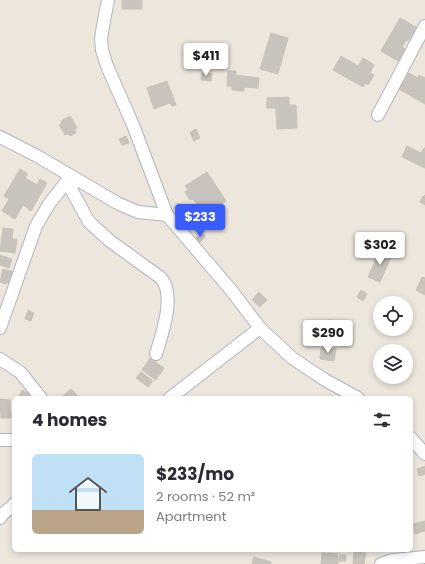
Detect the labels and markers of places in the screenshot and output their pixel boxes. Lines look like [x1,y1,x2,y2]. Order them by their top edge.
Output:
pin: $411 [182,43,230,77]
pin: $233 [176,204,224,238]
pin: $302 [356,232,404,266]
pin: $290 [304,320,352,354]

